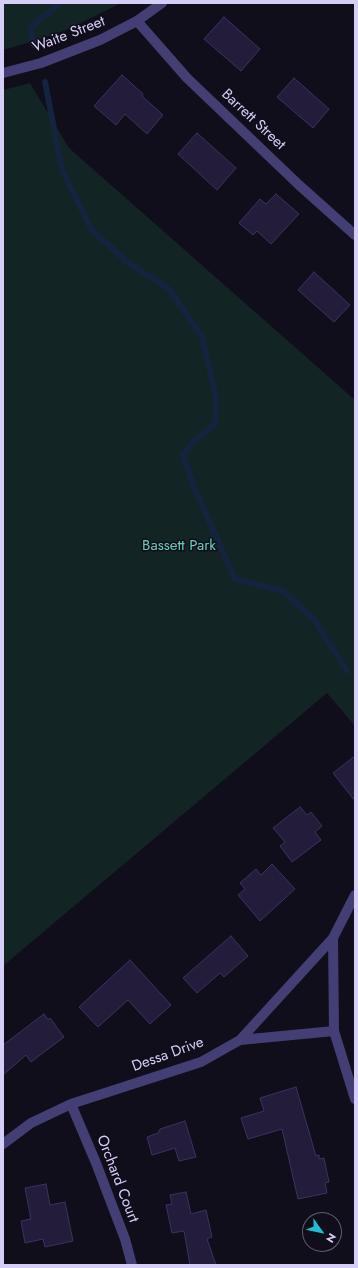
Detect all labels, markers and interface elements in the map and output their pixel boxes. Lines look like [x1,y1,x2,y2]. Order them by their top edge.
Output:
street label: Waite Street [30,13,108,57]
street label: Barrett Street [217,86,289,154]
park label: Bassett Park [142,537,216,555]
street label: Dessa Drive [130,1034,206,1076]
street label: Orchard Court [92,1133,142,1225]
north arrow [302,1212,342,1252]
text: N [322,1230,340,1246]

